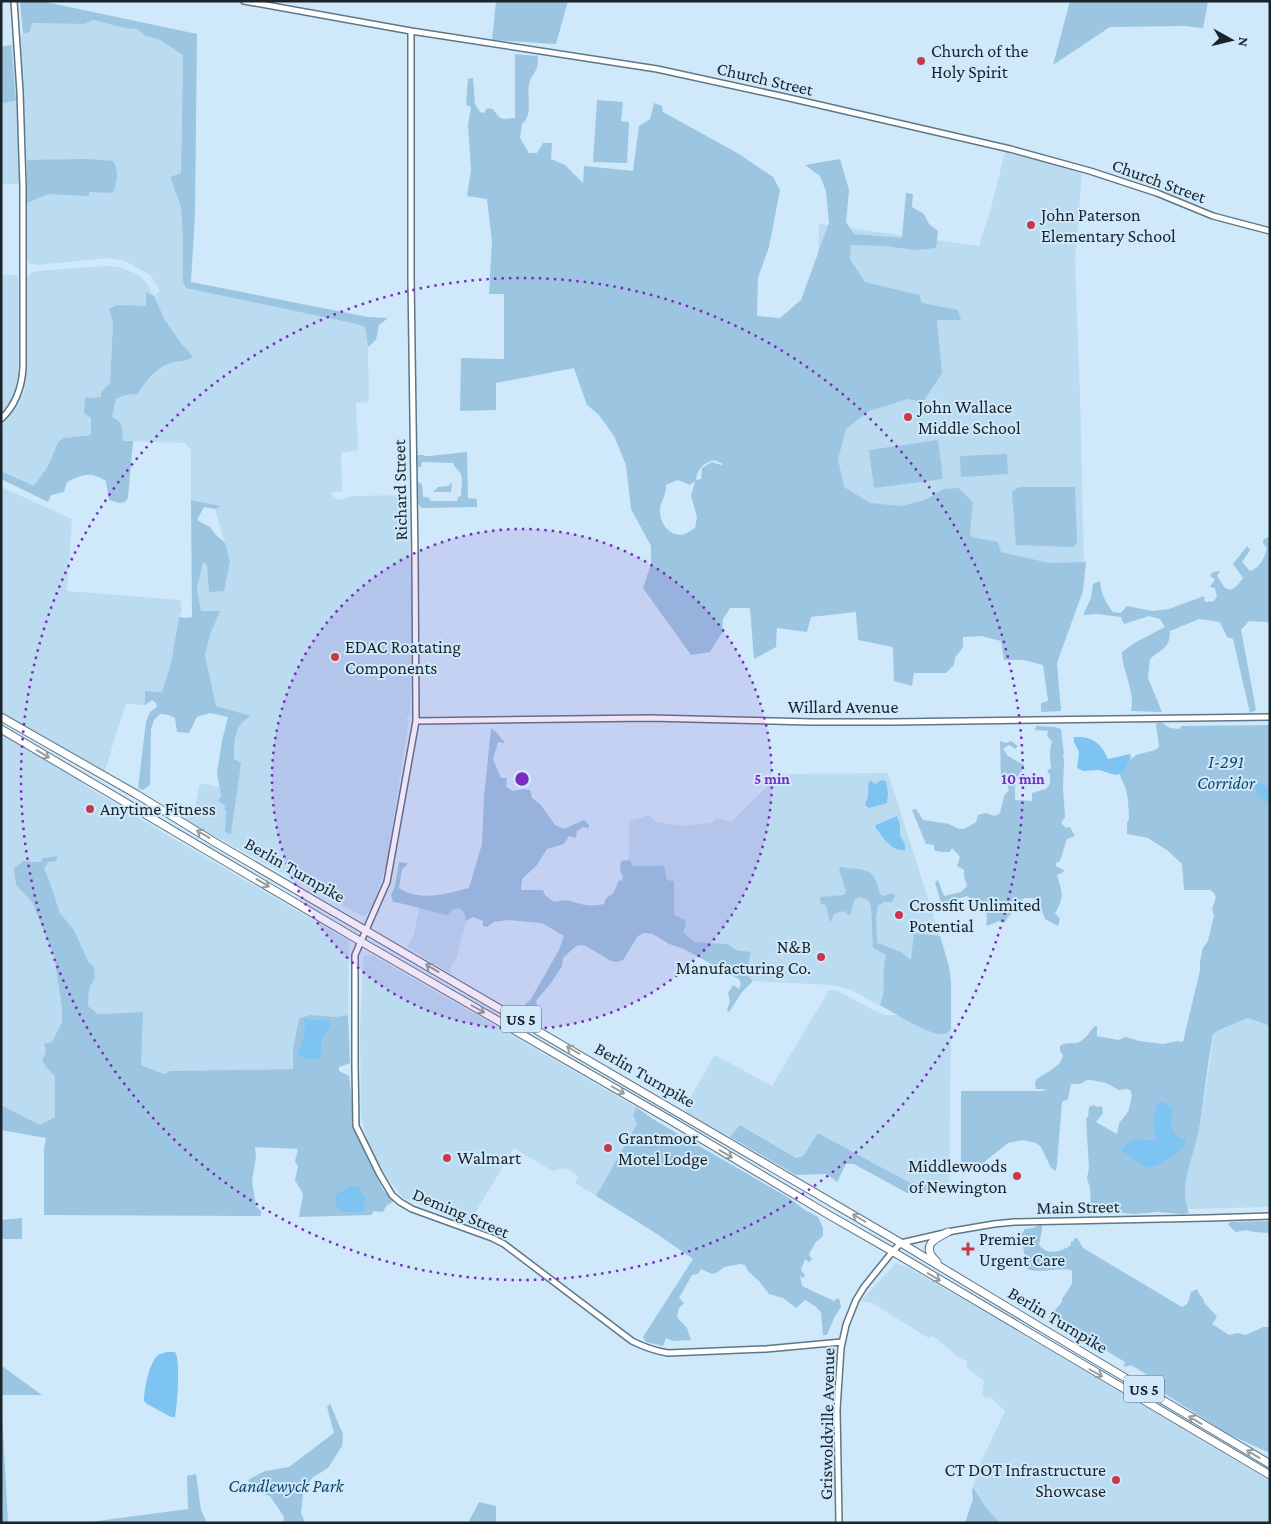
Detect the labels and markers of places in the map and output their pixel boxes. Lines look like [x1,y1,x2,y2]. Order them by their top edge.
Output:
place label: Church of the Holy Spirit [931,41,1029,82]
marker: Church of the Holy Spirit [915,55,927,67]
place label: John Paterson Elementary School [1039,205,1176,246]
marker: John Paterson Elementary School [1025,219,1037,231]
place label: John Wallace Middle School [916,397,1021,438]
marker: John Wallace Middle School [902,411,914,423]
place label: EDAC Roatating Components [345,637,461,678]
marker: EDAC Roatating Components [329,651,341,663]
centre of rings [513,770,531,788]
place label: Anytime Fitness [100,799,216,819]
marker: Anytime Fitness [84,803,96,815]
place label: Crossfit Unlimited Potential [909,895,1041,936]
marker: Crossfit Unlimited Potential [893,909,905,921]
place label: N&B Manufacturing Co. [676,937,811,978]
marker: N&B Manufacturing Co. [815,951,827,963]
place label: Grantmoor Motel Lodge [618,1128,708,1169]
marker: Grantmoor Motel Lodge [602,1142,614,1154]
place label: Walmart [457,1148,522,1168]
marker: Walmart [441,1152,453,1164]
place label: Middlewoods of Newington [908,1156,1007,1197]
marker: Middlewoods of Newington [1011,1170,1023,1182]
place label: Premier Urgent Care [979,1229,1065,1270]
marker: Premier Urgent Care [961,1242,975,1256]
place label: CT DOT Infrastructure Showcase [944,1460,1106,1501]
marker: CT DOT Infrastructure Showcase [1110,1474,1122,1486]

